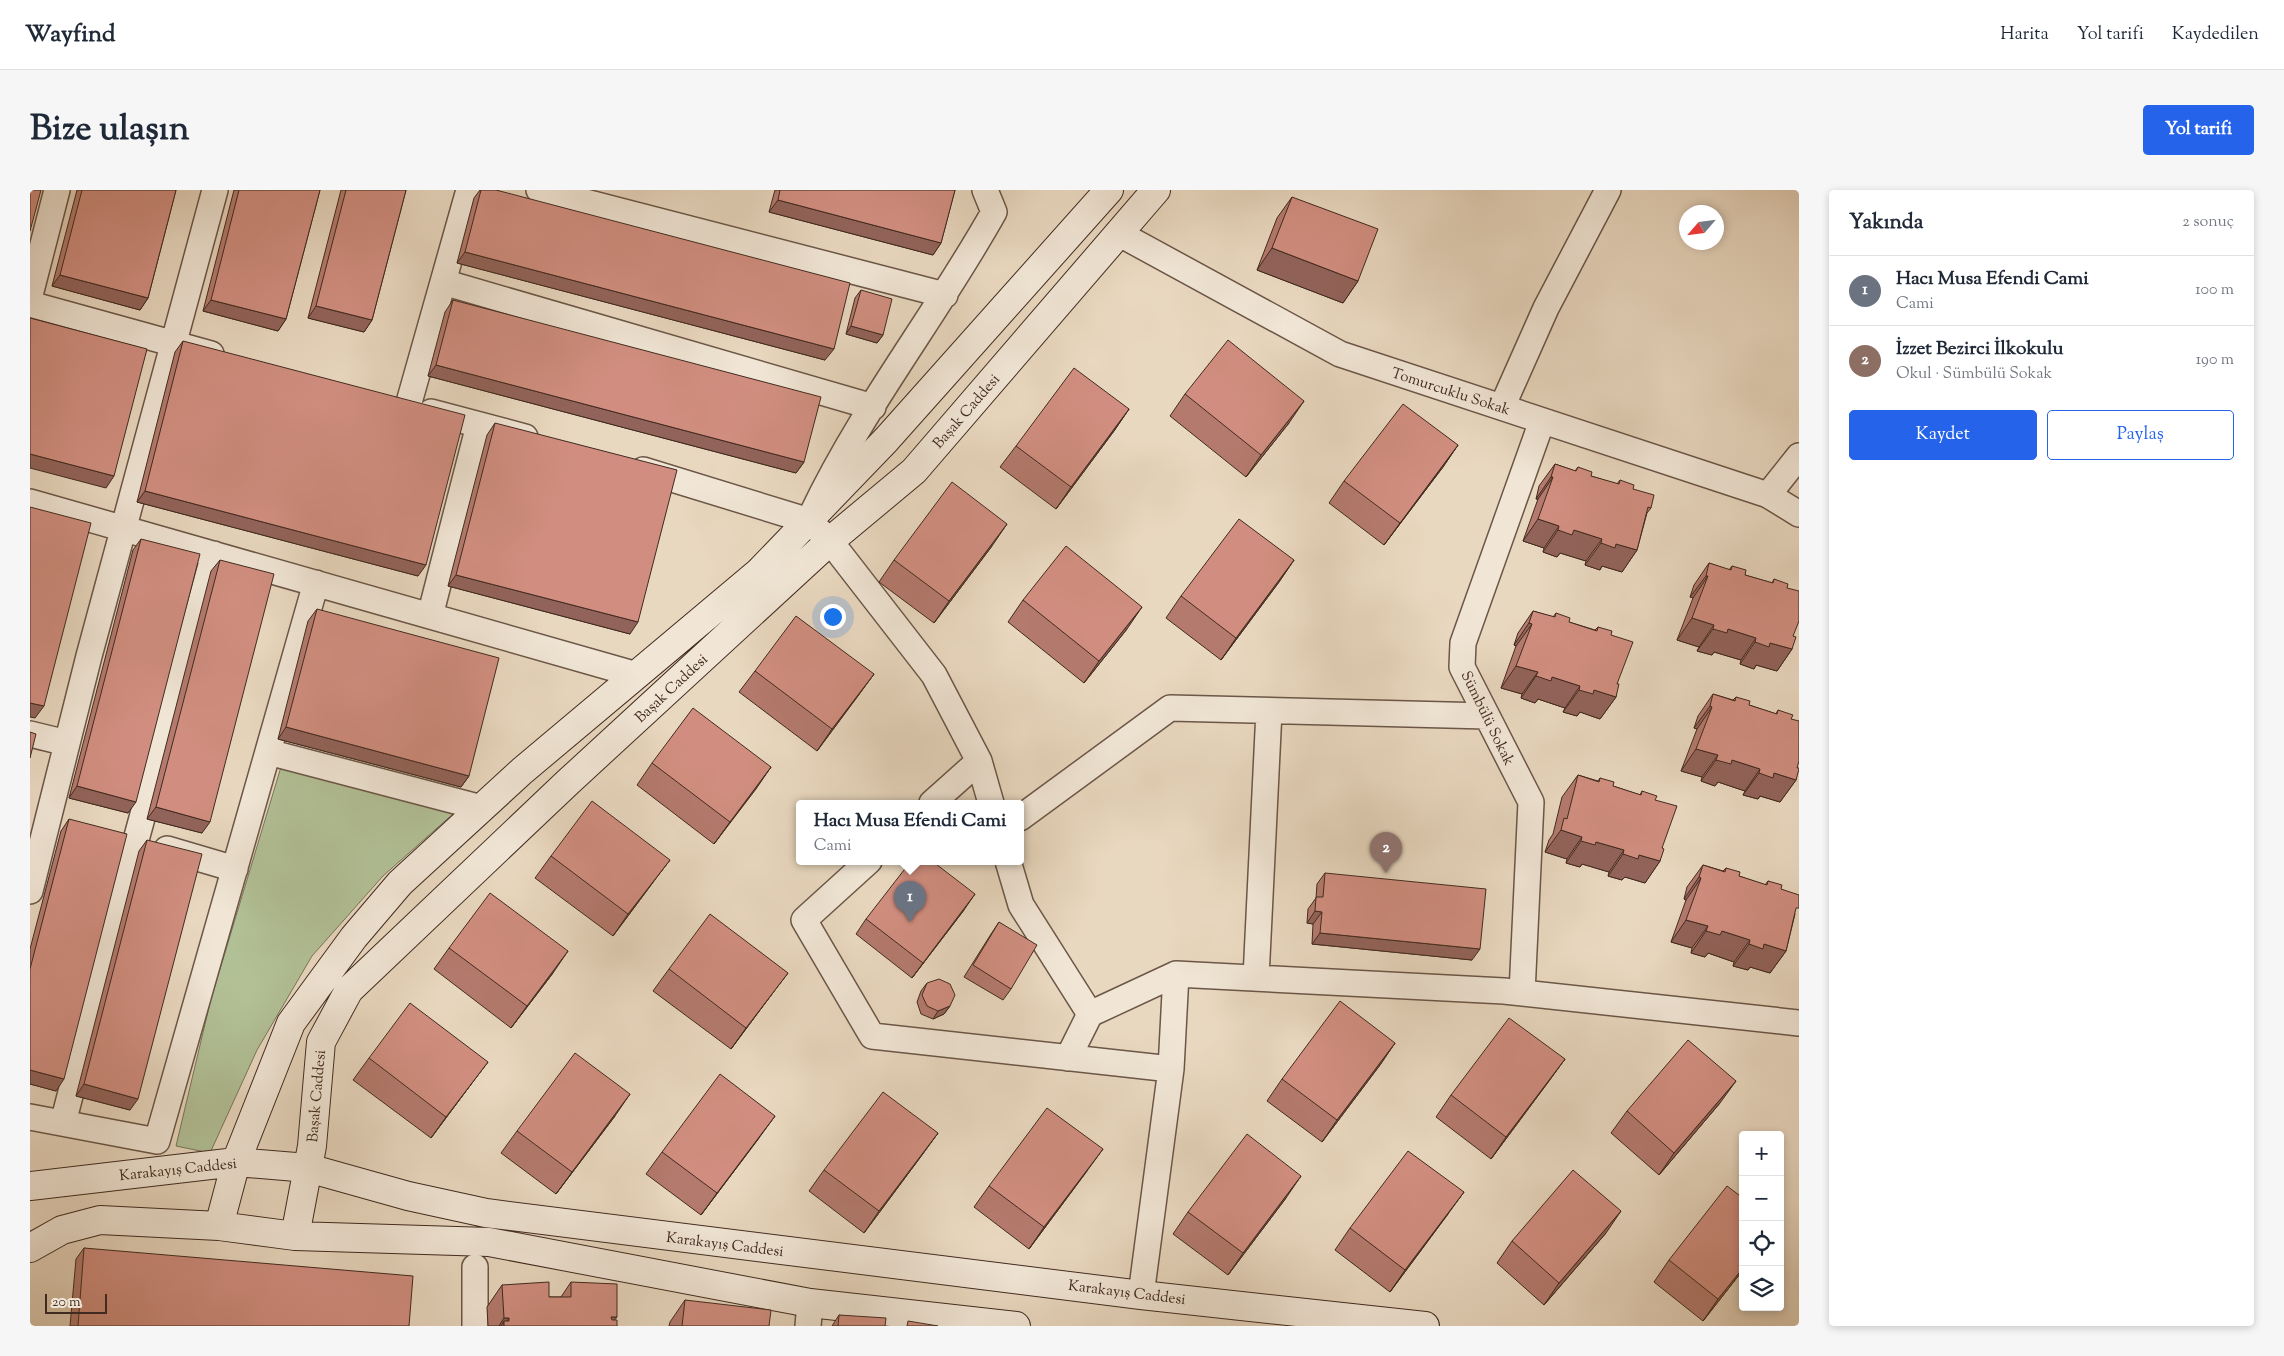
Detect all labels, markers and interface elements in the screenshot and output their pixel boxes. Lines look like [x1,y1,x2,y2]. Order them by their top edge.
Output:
text: Wayfind [25,18,116,52]
text: Harita [2000,22,2049,48]
text: Yol tarifi [2077,22,2144,48]
text: Kaydedilen [2172,22,2259,48]
text: Bize ulaşın [30,105,189,156]
button: Yol tarifi [2143,105,2254,155]
north arrow [1679,205,1724,250]
text: Yakında [1849,208,1923,238]
text: 2 sonuç [2182,211,2234,234]
text: Hacı Musa Efendi Cami [1896,266,2089,293]
text: 1 [1862,279,1868,302]
text: 100 m [2195,279,2234,302]
text: Cami [1896,293,1934,316]
text: İzzet Bezirci İlkokulu [1896,336,2063,363]
text: 2 [1861,349,1869,372]
text: 190 m [2196,349,2234,372]
street label: Tomurcuklu Sokak [1388,363,1513,422]
text: Okul · Sümbülü Sokak [1896,363,2052,386]
street label: Başak Caddesi [929,370,1006,454]
button: Kaydet [1849,410,2037,460]
button: Paylaş [2047,410,2234,460]
your location [820,604,846,630]
street label: Başak Caddesi [631,650,713,728]
street label: Sümbülü Sokak [1455,668,1519,769]
popup [796,800,1024,865]
text: Hacı Musa Efendi Cami [814,808,1006,835]
pin: 2 [1370,832,1402,873]
text: Cami [814,835,852,858]
pin: 1 [894,881,926,922]
street label: Başak Caddesi [303,1049,332,1143]
map controls [1739,1131,1784,1311]
button: + [1739,1131,1784,1176]
street label: Karakayış Caddesi [118,1154,238,1187]
button: − [1739,1176,1784,1221]
button: locate [1739,1221,1784,1266]
street label: Karakayış Caddesi [665,1228,785,1263]
button: layers [1739,1266,1784,1311]
street label: Karakayış Caddesi [1067,1276,1187,1311]
scale bar [45,1291,108,1314]
text: 20 m [52,1293,81,1313]

